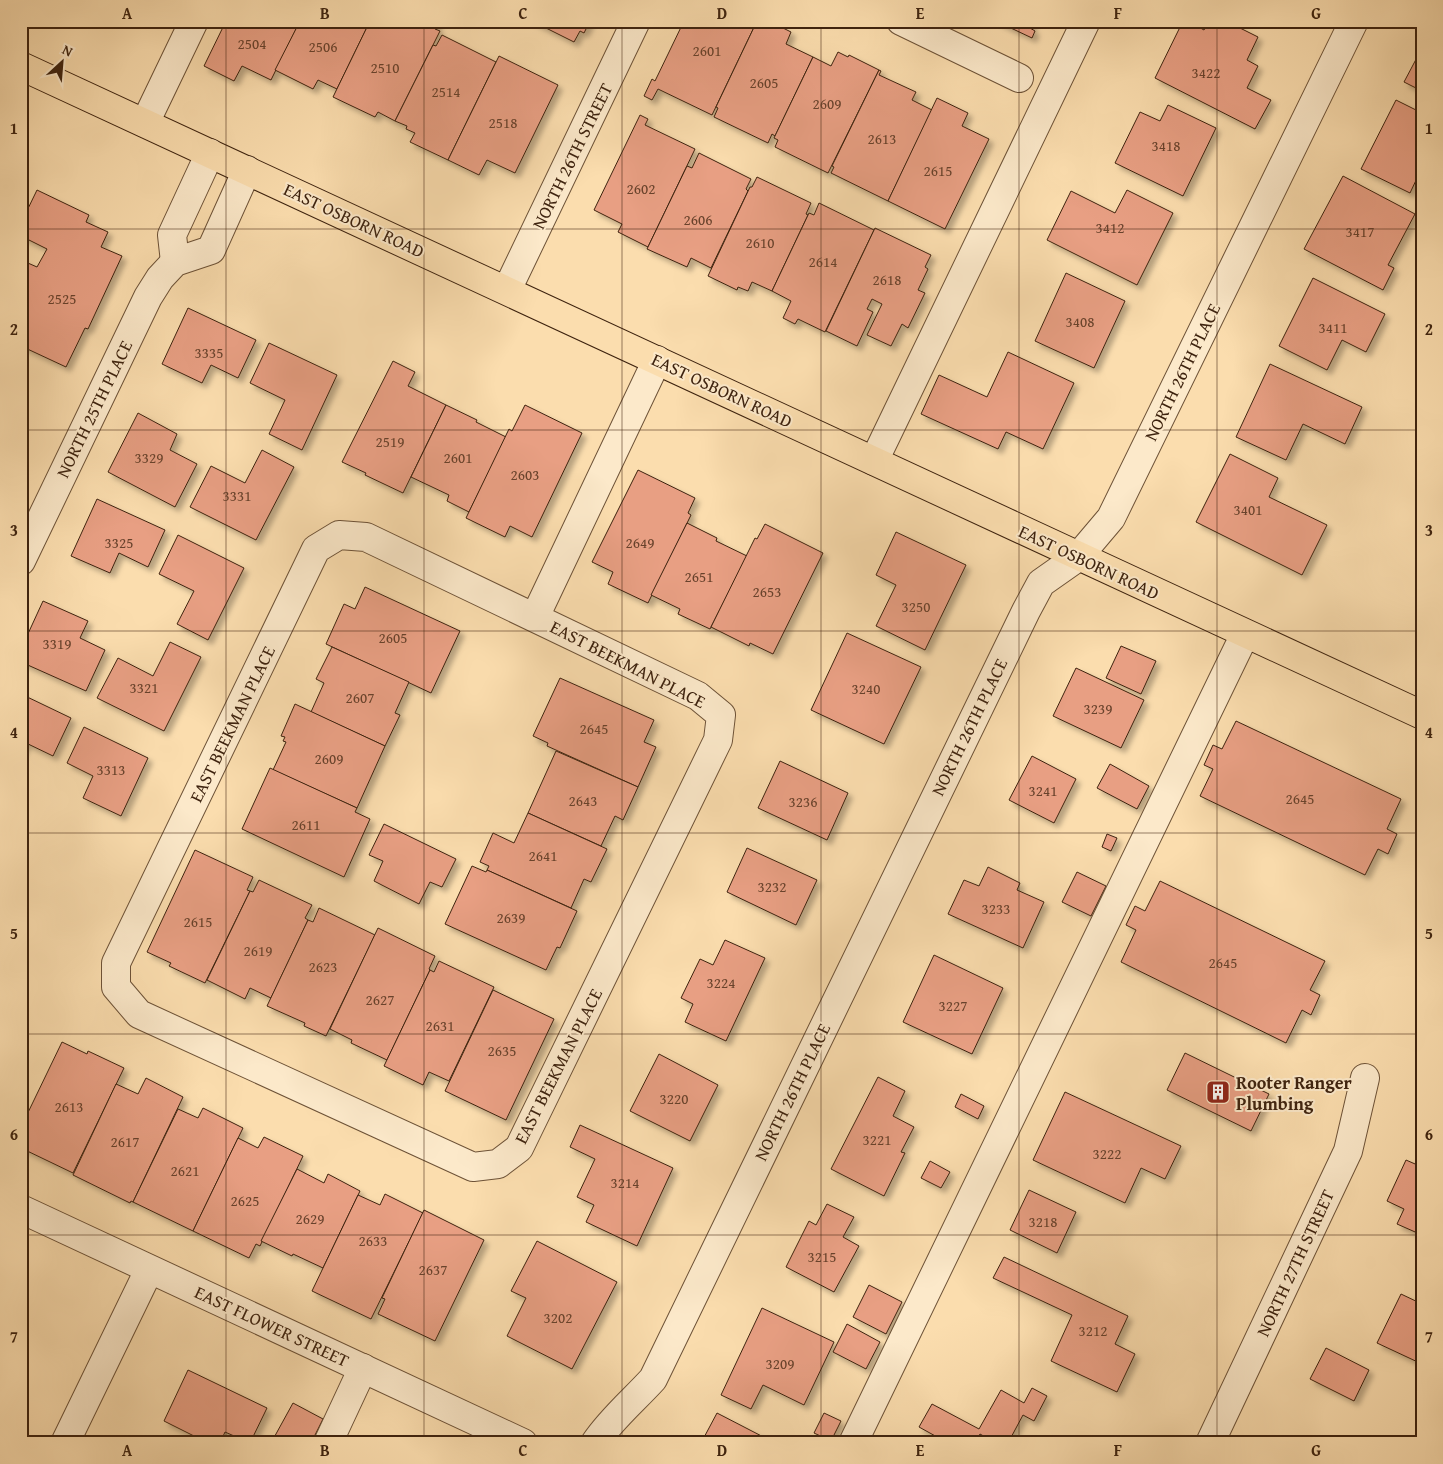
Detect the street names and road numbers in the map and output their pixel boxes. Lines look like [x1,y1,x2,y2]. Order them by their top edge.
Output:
street label: NORTH 26TH STREET [525,78,619,234]
street label: EAST OSBORN ROAD [279,176,429,264]
street label: NORTH 26TH PLACE [1137,299,1227,445]
street label: NORTH 25TH PLACE [49,336,139,482]
street label: EAST OSBORN ROAD [647,346,797,434]
street label: EAST OSBORN ROAD [1014,518,1164,606]
street label: EAST BEEKMAN PLACE [546,613,710,715]
street label: EAST BEEKMAN PLACE [182,641,282,807]
street label: NORTH 26TH PLACE [924,654,1014,800]
street label: EAST BEEKMAN PLACE [507,984,609,1148]
street label: NORTH 26TH PLACE [747,1019,837,1165]
street label: NORTH 27TH STREET [1249,1185,1341,1341]
street label: EAST FLOWER STREET [190,1278,354,1374]

